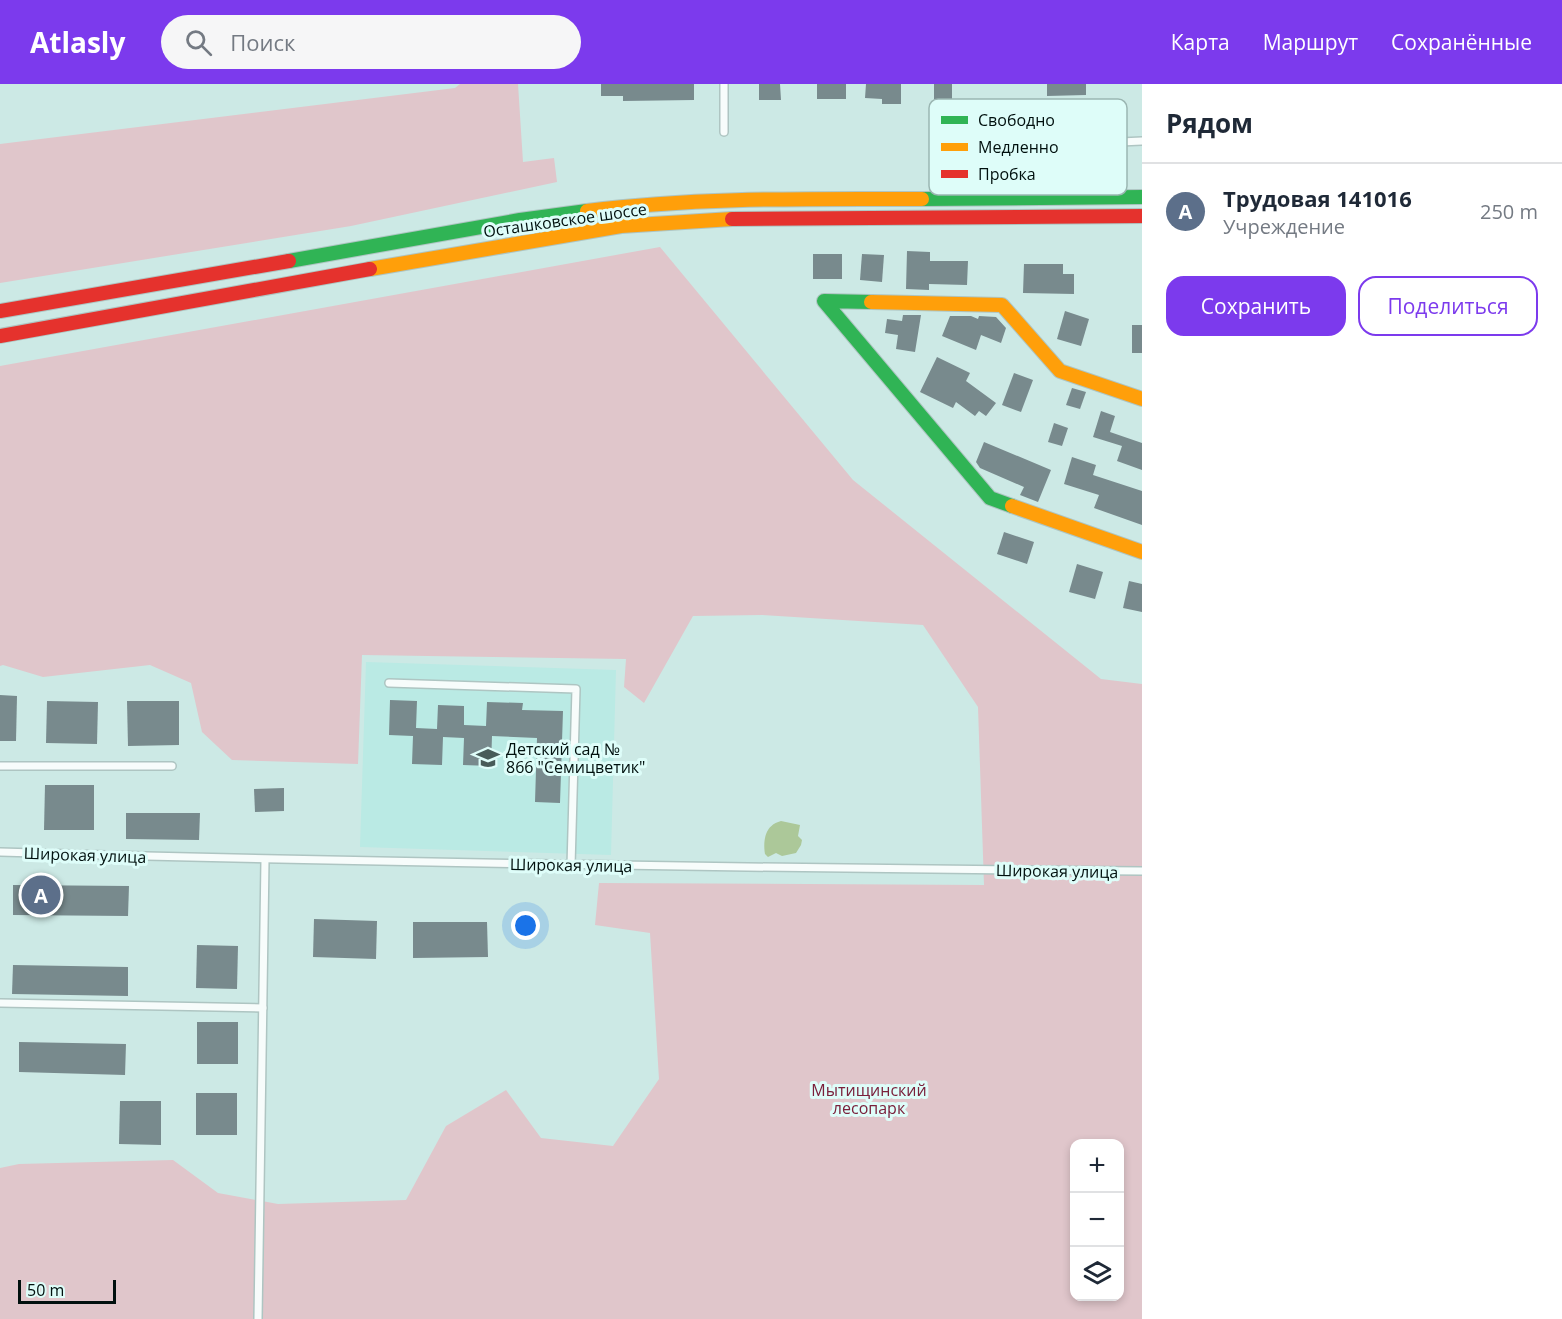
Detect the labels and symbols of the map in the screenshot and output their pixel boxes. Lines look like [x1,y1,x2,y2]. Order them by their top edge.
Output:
legend [929,99,1127,195]
text: Свободно [978,109,1055,131]
text: Медленно [978,136,1059,158]
text: Пробка [978,163,1036,185]
street label: Осташковское шоссе [482,198,648,242]
place label: Детский сад № 866 "Семицветик" [506,738,645,778]
school or university icon: Детский сад № 866 "Семицветик" [475,745,501,771]
street label: Широкая улица [23,842,147,868]
street label: Широкая улица [510,853,632,877]
street label: Широкая улица [996,859,1118,883]
pin: A [22,872,60,918]
your location [511,911,540,940]
park label: Мытищинский лесопарк [811,1079,927,1119]
scale bar [18,1277,116,1304]

